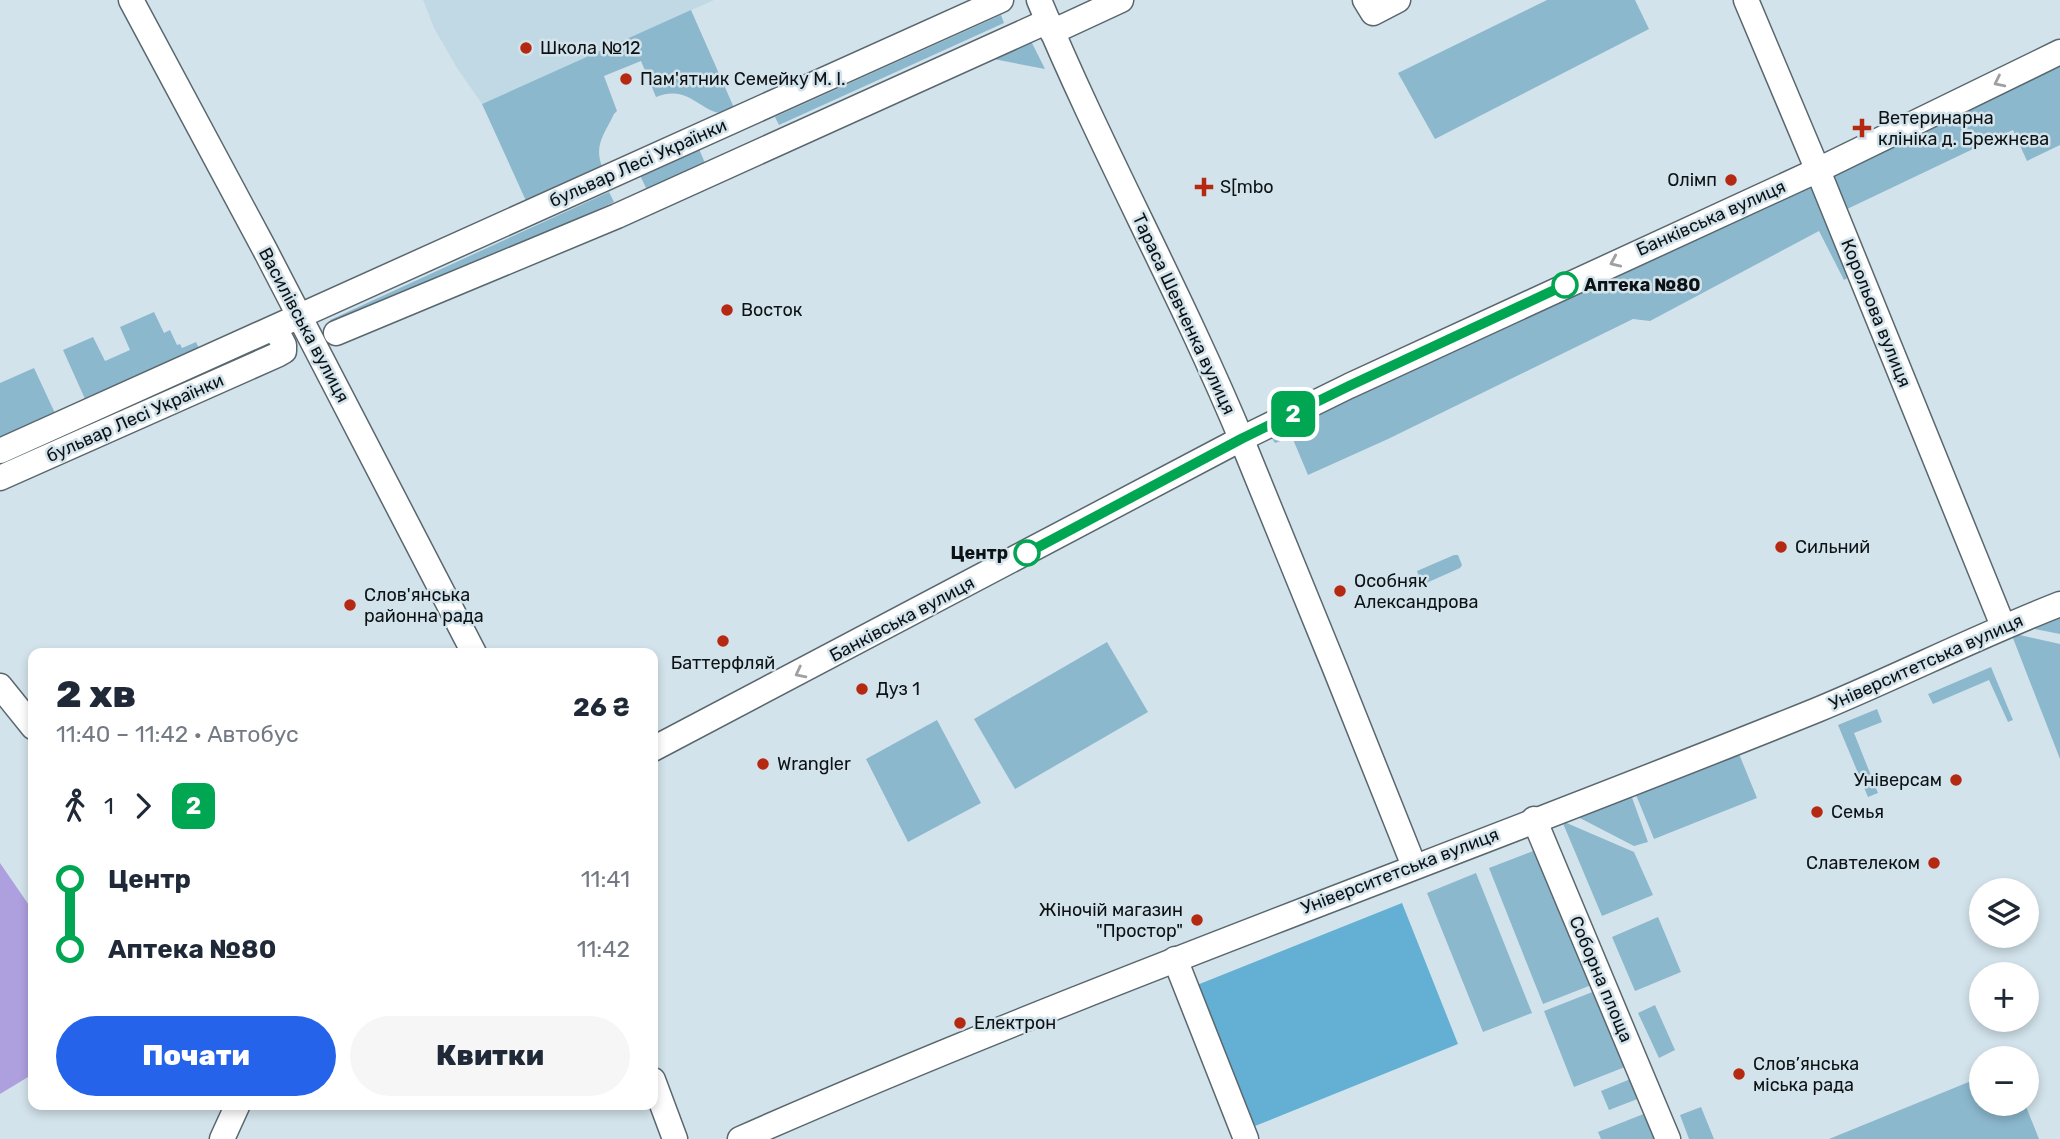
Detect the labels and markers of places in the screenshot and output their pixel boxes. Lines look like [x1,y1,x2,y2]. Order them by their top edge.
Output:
place label: Школа №12 [540,37,641,59]
marker: Школа №12 [518,40,534,56]
place label: Пам'ятник Семейку М. І. [640,68,846,90]
marker: Пам'ятник Семейку М. І. [618,71,634,87]
place label: Ветеринарна клініка д. Брежнєва [1878,107,2049,150]
marker: Ветеринарна клініка д. Брежнєва [1852,118,1872,138]
place label: Олімп [1667,169,1717,191]
marker: Олімп [1723,172,1739,188]
place label: S[mbo [1220,176,1274,198]
marker: S[mbo [1194,177,1214,197]
marker: Аптека №80 [1552,272,1578,298]
place label: Аптека №80 [1584,274,1701,296]
place label: Восток [741,299,803,321]
marker: Восток [719,302,735,318]
place label: Сильний [1795,536,1870,558]
marker: Сильний [1773,539,1789,555]
marker: Центр [1014,540,1040,566]
place label: Центр [951,542,1008,564]
place label: Особняк Александрова [1354,570,1479,613]
marker: Особняк Александрова [1332,583,1348,599]
place label: Слов'янська районна рада [364,584,484,627]
marker: Слов'янська районна рада [342,597,358,613]
marker: Баттерфляй [715,633,731,649]
place label: Баттерфляй [671,652,775,674]
place label: Дуз 1 [876,678,920,700]
marker: Дуз 1 [854,681,870,697]
place label: Wrangler [777,753,851,775]
marker: Wrangler [755,756,771,772]
place label: Універсам [1854,769,1942,791]
marker: Універсам [1948,772,1964,788]
place label: Семья [1831,801,1884,823]
marker: Семья [1809,804,1825,820]
place label: Славтелеком [1806,852,1920,874]
marker: Славтелеком [1926,855,1942,871]
place label: Жіночій магазин "Простор" [1039,899,1183,942]
marker: Жіночій магазин "Простор" [1189,912,1205,928]
place label: Електрон [974,1012,1056,1034]
marker: Електрон [952,1015,968,1031]
place label: Слов’янська міська рада [1753,1053,1859,1096]
marker: Слов’янська міська рада [1731,1066,1747,1082]

